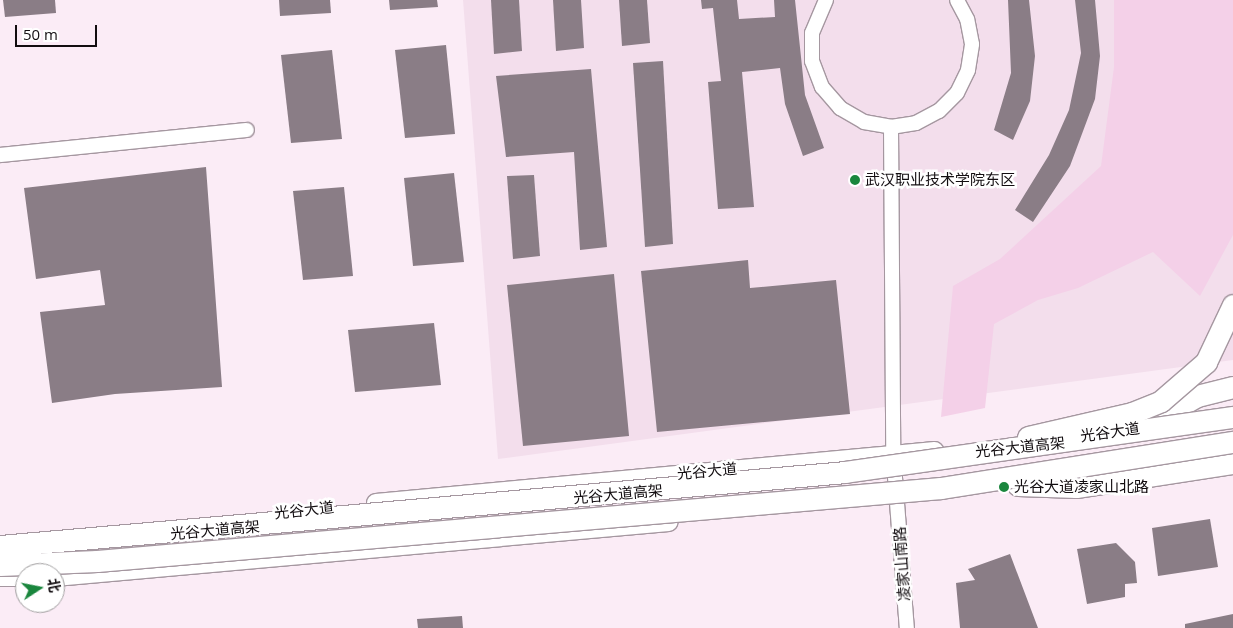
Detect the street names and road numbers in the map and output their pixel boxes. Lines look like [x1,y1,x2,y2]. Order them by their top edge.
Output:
street label: 光谷大道 [1079,419,1141,445]
street label: 光谷大道高架 [974,433,1066,461]
street label: 光谷大道 [676,459,738,483]
street label: 光谷大道高架 [572,481,664,507]
street label: 光谷大道 [273,498,335,522]
street label: 光谷大道高架 [169,517,261,543]
street label: 凌家山南路 [890,526,914,602]

